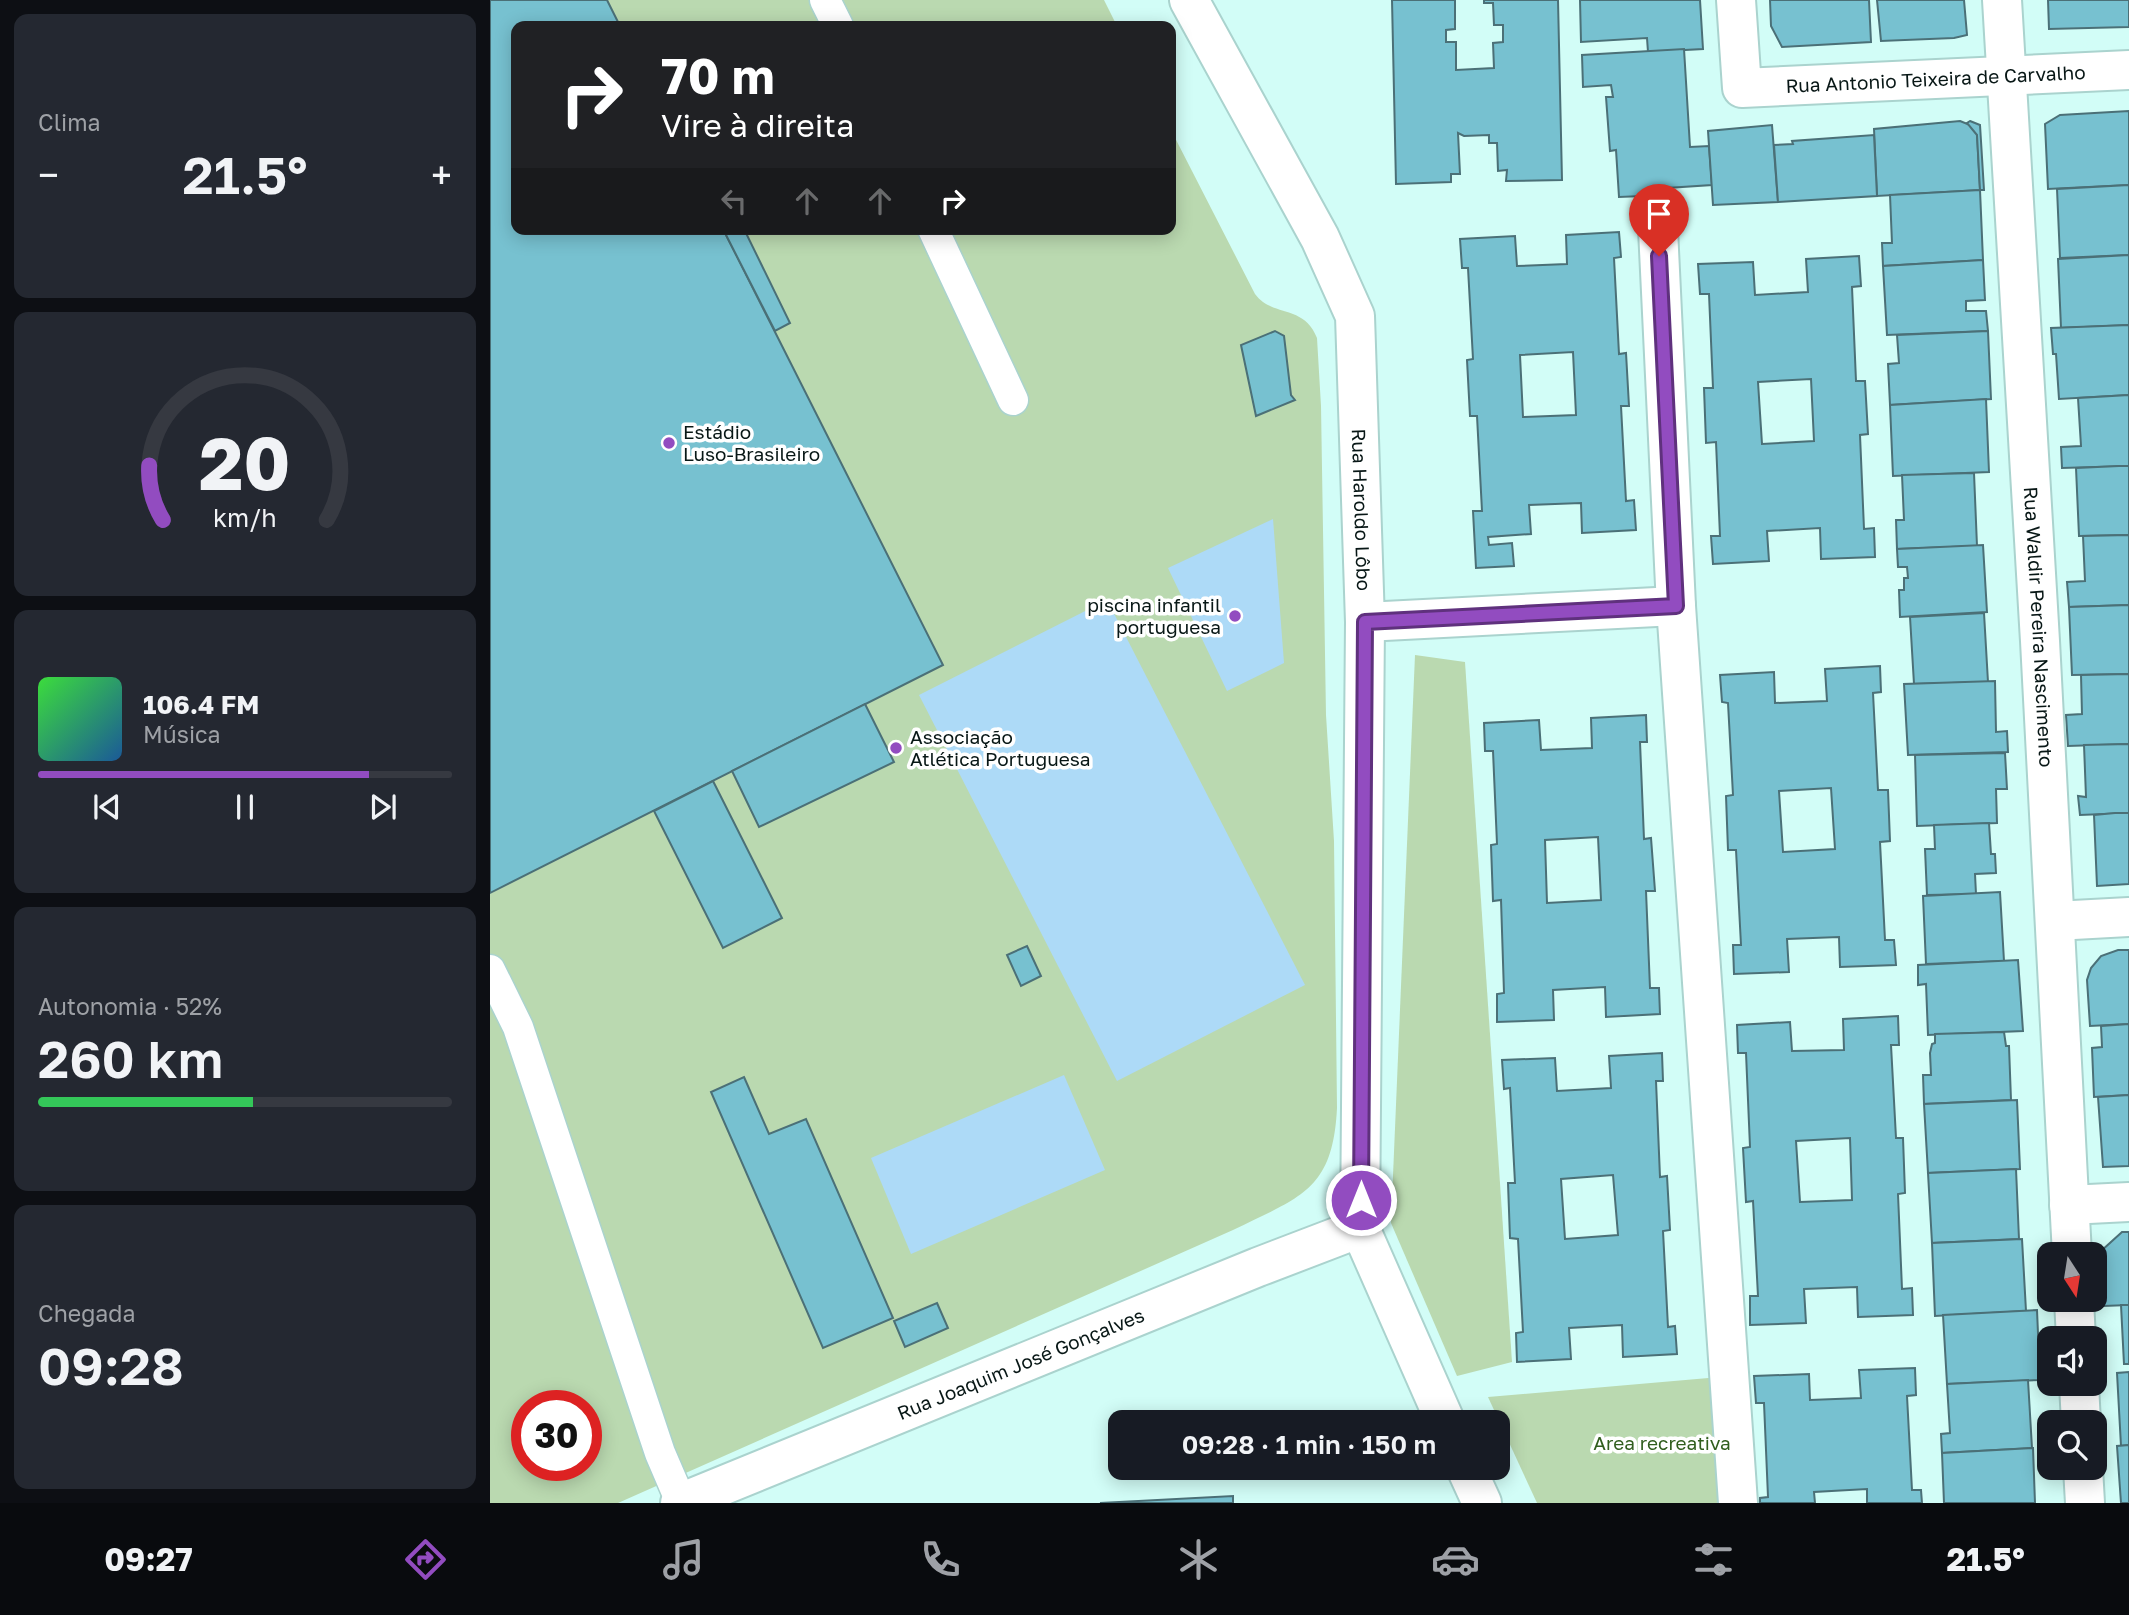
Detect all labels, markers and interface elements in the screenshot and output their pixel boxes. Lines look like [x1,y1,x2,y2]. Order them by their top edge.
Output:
text: 70 m [661,46,775,105]
icon: right [546,49,637,140]
street label: Rua Antonio Teixeira de Carvalho [1785,60,2086,97]
text: Vire à direita [661,106,854,144]
text: Clima [38,108,101,136]
text: 21.5° [183,143,307,205]
text: − [38,152,59,197]
text: + [431,152,452,197]
icon: left [715,182,753,220]
icon: ahead [788,182,826,220]
icon: ahead [861,182,899,220]
icon: right [934,182,972,220]
pin [1629,184,1689,256]
icon: arrive [1640,195,1678,233]
text: 20 [199,419,291,506]
place label: Estádio Luso-Brasileiro [683,420,820,465]
street label: Rua Haroldo Lôbo [1348,428,1376,591]
marker: Estádio Luso-Brasileiro [661,435,677,451]
street label: Rua Waldir Pereira Nascimento [2020,486,2059,768]
text: km/h [213,501,277,532]
place label: piscina infantil portuguesa [1087,593,1221,638]
marker: piscina infantil portuguesa [1227,608,1243,624]
text: 106.4 FM [143,689,259,720]
text: Música [143,720,221,748]
place label: Associação Atlética Portuguesa [910,725,1091,770]
marker: Associação Atlética Portuguesa [888,740,904,756]
icon: previous [88,788,126,826]
icon: pause [226,788,264,826]
icon: next [364,788,402,826]
text: Autonomia · 52% [38,992,222,1020]
text: 260 km [38,1027,223,1089]
position arrow [1324,1163,1398,1237]
north arrow [2037,1242,2107,1312]
map controls [2037,1242,2107,1480]
text: Chegada [38,1299,135,1327]
street label: Rua Joaquim José Gonçalves [894,1303,1147,1424]
button: sound [2037,1326,2107,1396]
text: 09:28 [38,1334,184,1396]
speed limit sign: 30 [511,1390,602,1481]
button: search [2037,1410,2107,1480]
text: 09:28 · 1 min · 150 m [1182,1429,1436,1460]
park label: Area recreativa [1593,1431,1731,1454]
icon: directions [401,1535,450,1584]
icon: music [659,1535,708,1584]
icon: phone [916,1535,965,1584]
icon: climate [1174,1535,1223,1584]
icon: car [1431,1535,1480,1584]
icon: filters [1689,1535,1738,1584]
text: 09:27 [104,1540,193,1578]
text: 21.5° [1946,1540,2025,1578]

